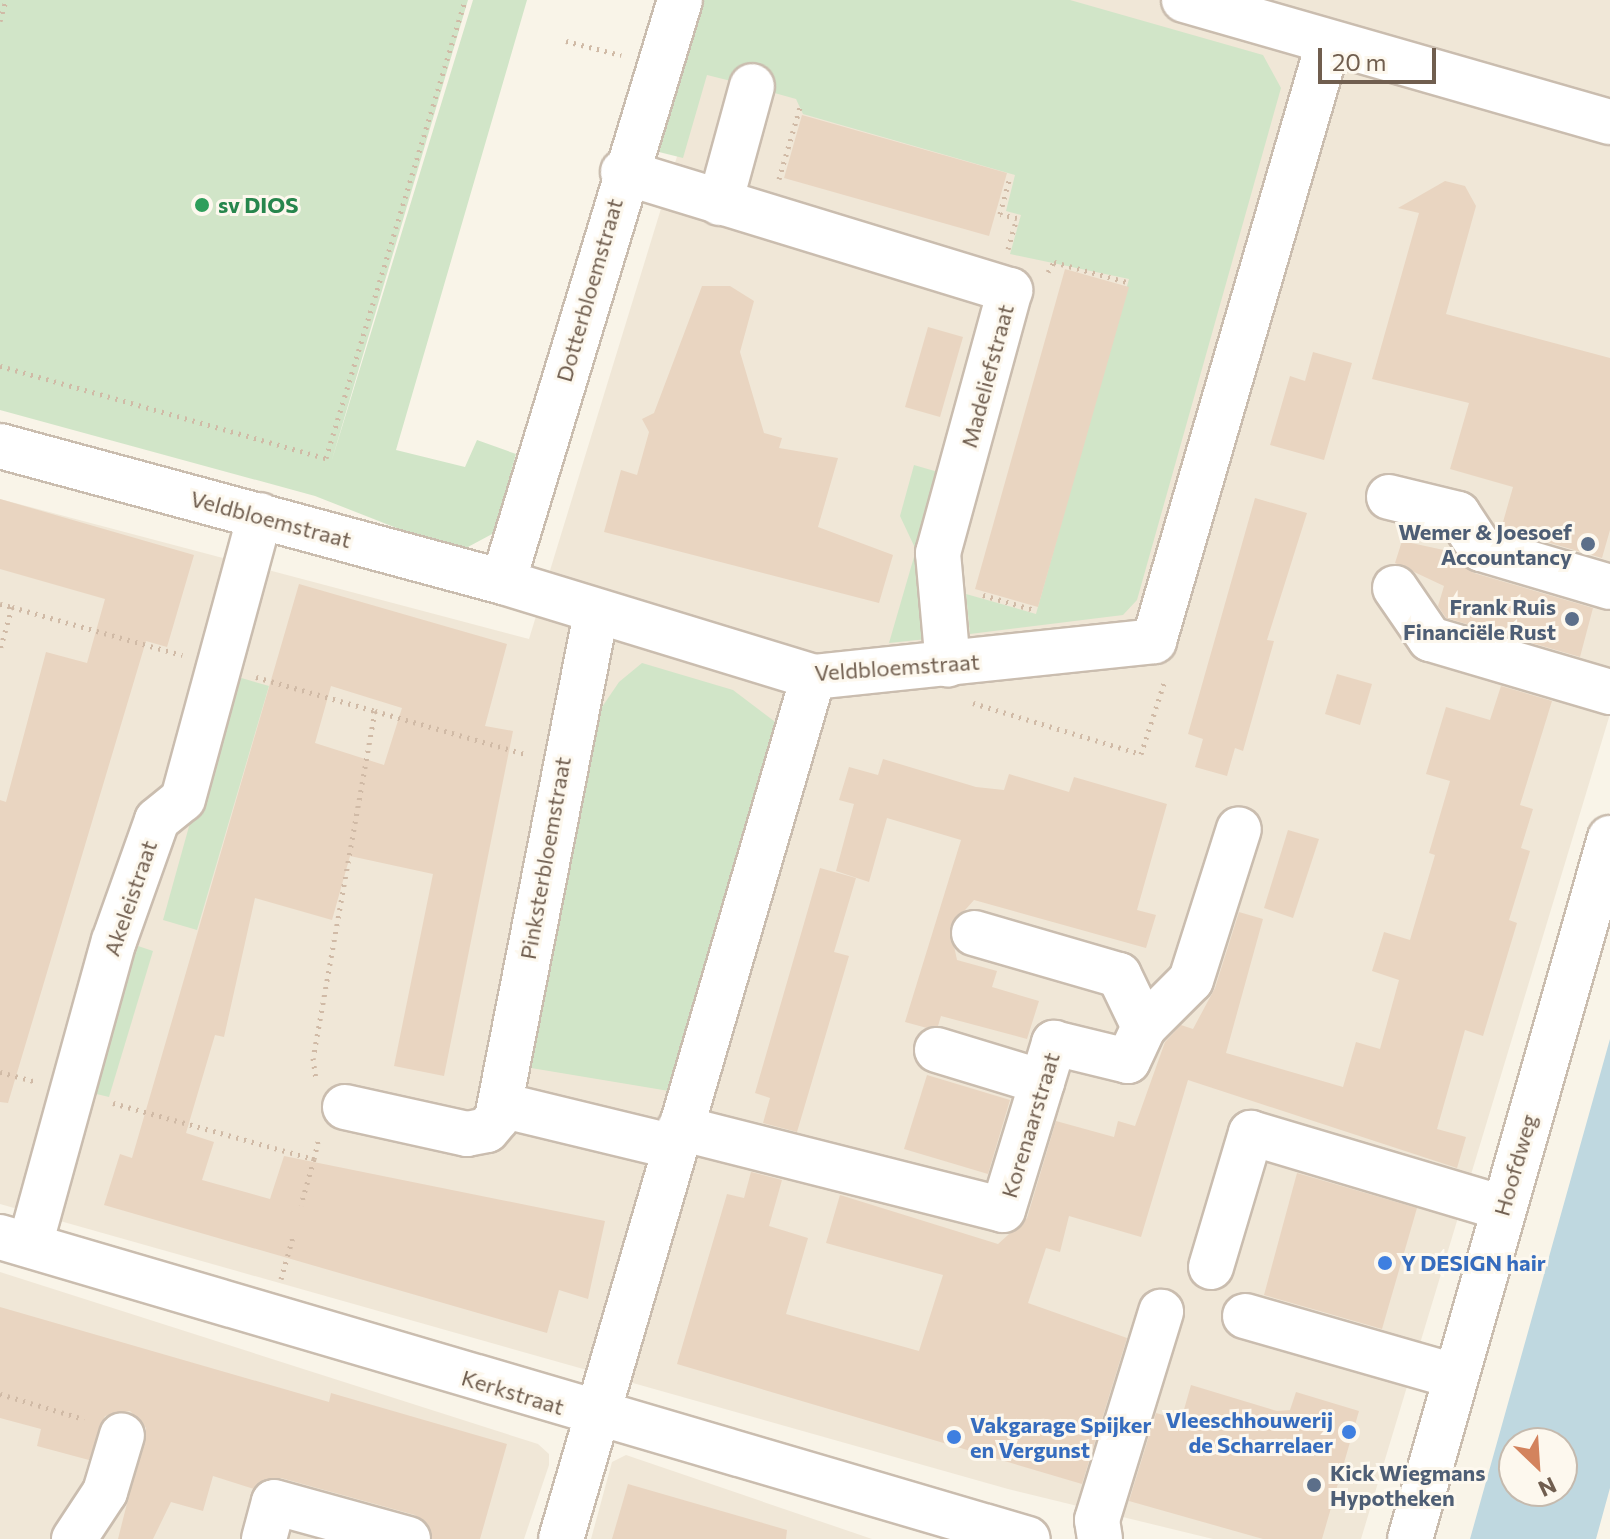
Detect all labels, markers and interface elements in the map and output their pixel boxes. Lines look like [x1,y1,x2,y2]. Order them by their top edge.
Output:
scale bar [1322,32,1440,82]
text: 20 m [1332,47,1386,76]
place label: sv DIOS [218,192,298,218]
street label: Dotterbloemstraat [550,195,628,385]
marker: sv DIOS [193,196,211,214]
street label: Madeliefstraat [955,301,1019,451]
street label: Veldbloemstraat [188,485,354,553]
place label: Wemer & Joesoef Accountancy [1398,518,1572,570]
marker: Wemer & Joesoef Accountancy [1579,535,1597,553]
place label: Frank Ruis Financiële Rust [1403,593,1556,644]
marker: Frank Ruis Financiële Rust [1563,610,1581,628]
street label: Veldbloemstraat [813,648,981,686]
street label: Pinksterbloemstraat [514,755,576,961]
street label: Akeleistraat [98,837,162,959]
street label: Korenaarstraat [995,1049,1065,1201]
street label: Hoofdweg [1488,1111,1542,1219]
place label: Y DESIGN hair [1401,1250,1546,1276]
marker: Y DESIGN hair [1376,1254,1394,1272]
street label: Kerkstraat [459,1364,567,1420]
place label: Vleeschhouwerij de Scharrelaer [1165,1406,1333,1458]
place label: Vakgarage Spijker en Vergunst [970,1411,1151,1462]
marker: Vleeschhouwerij de Scharrelaer [1340,1423,1358,1441]
north arrow [1498,1427,1578,1507]
marker: Vakgarage Spijker en Vergunst [945,1428,963,1446]
place label: Kick Wiegmans Hypotheken [1330,1459,1486,1510]
text: N [1534,1472,1561,1503]
marker: Kick Wiegmans Hypotheken [1305,1476,1323,1494]

